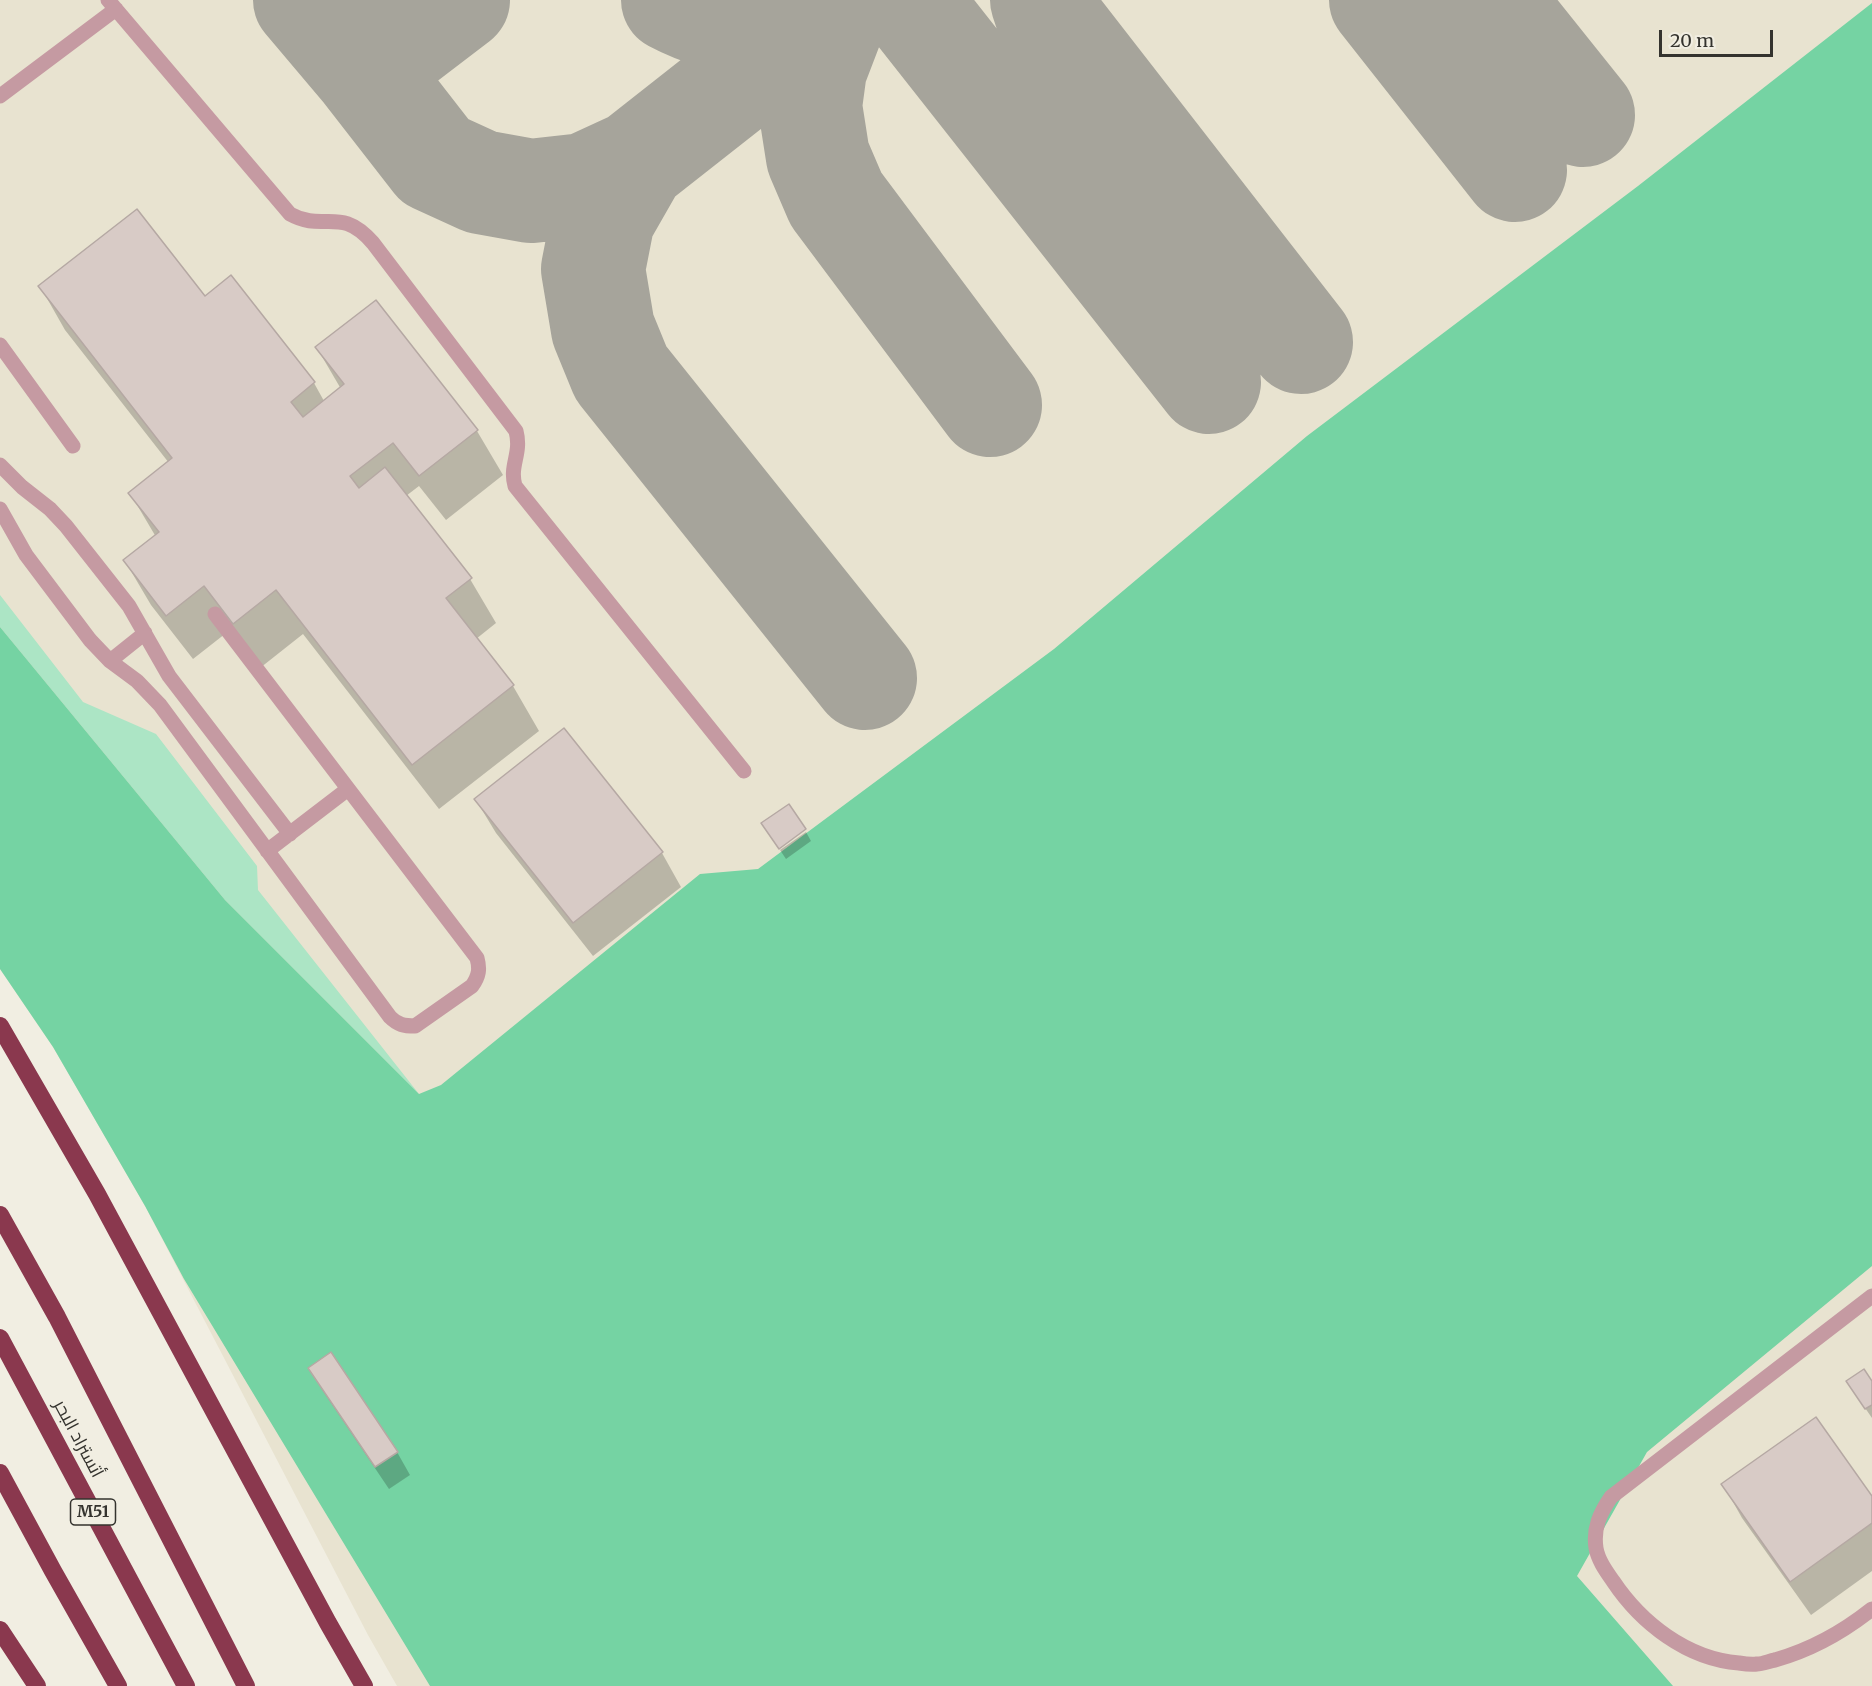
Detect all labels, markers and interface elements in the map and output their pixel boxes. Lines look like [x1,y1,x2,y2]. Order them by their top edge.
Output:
scale bar [1662,18,1776,56]
text: 20 m [1670,29,1714,52]
street label: أتستراد البحر [49,1396,107,1482]
road number: M51 [70,1499,116,1525]

